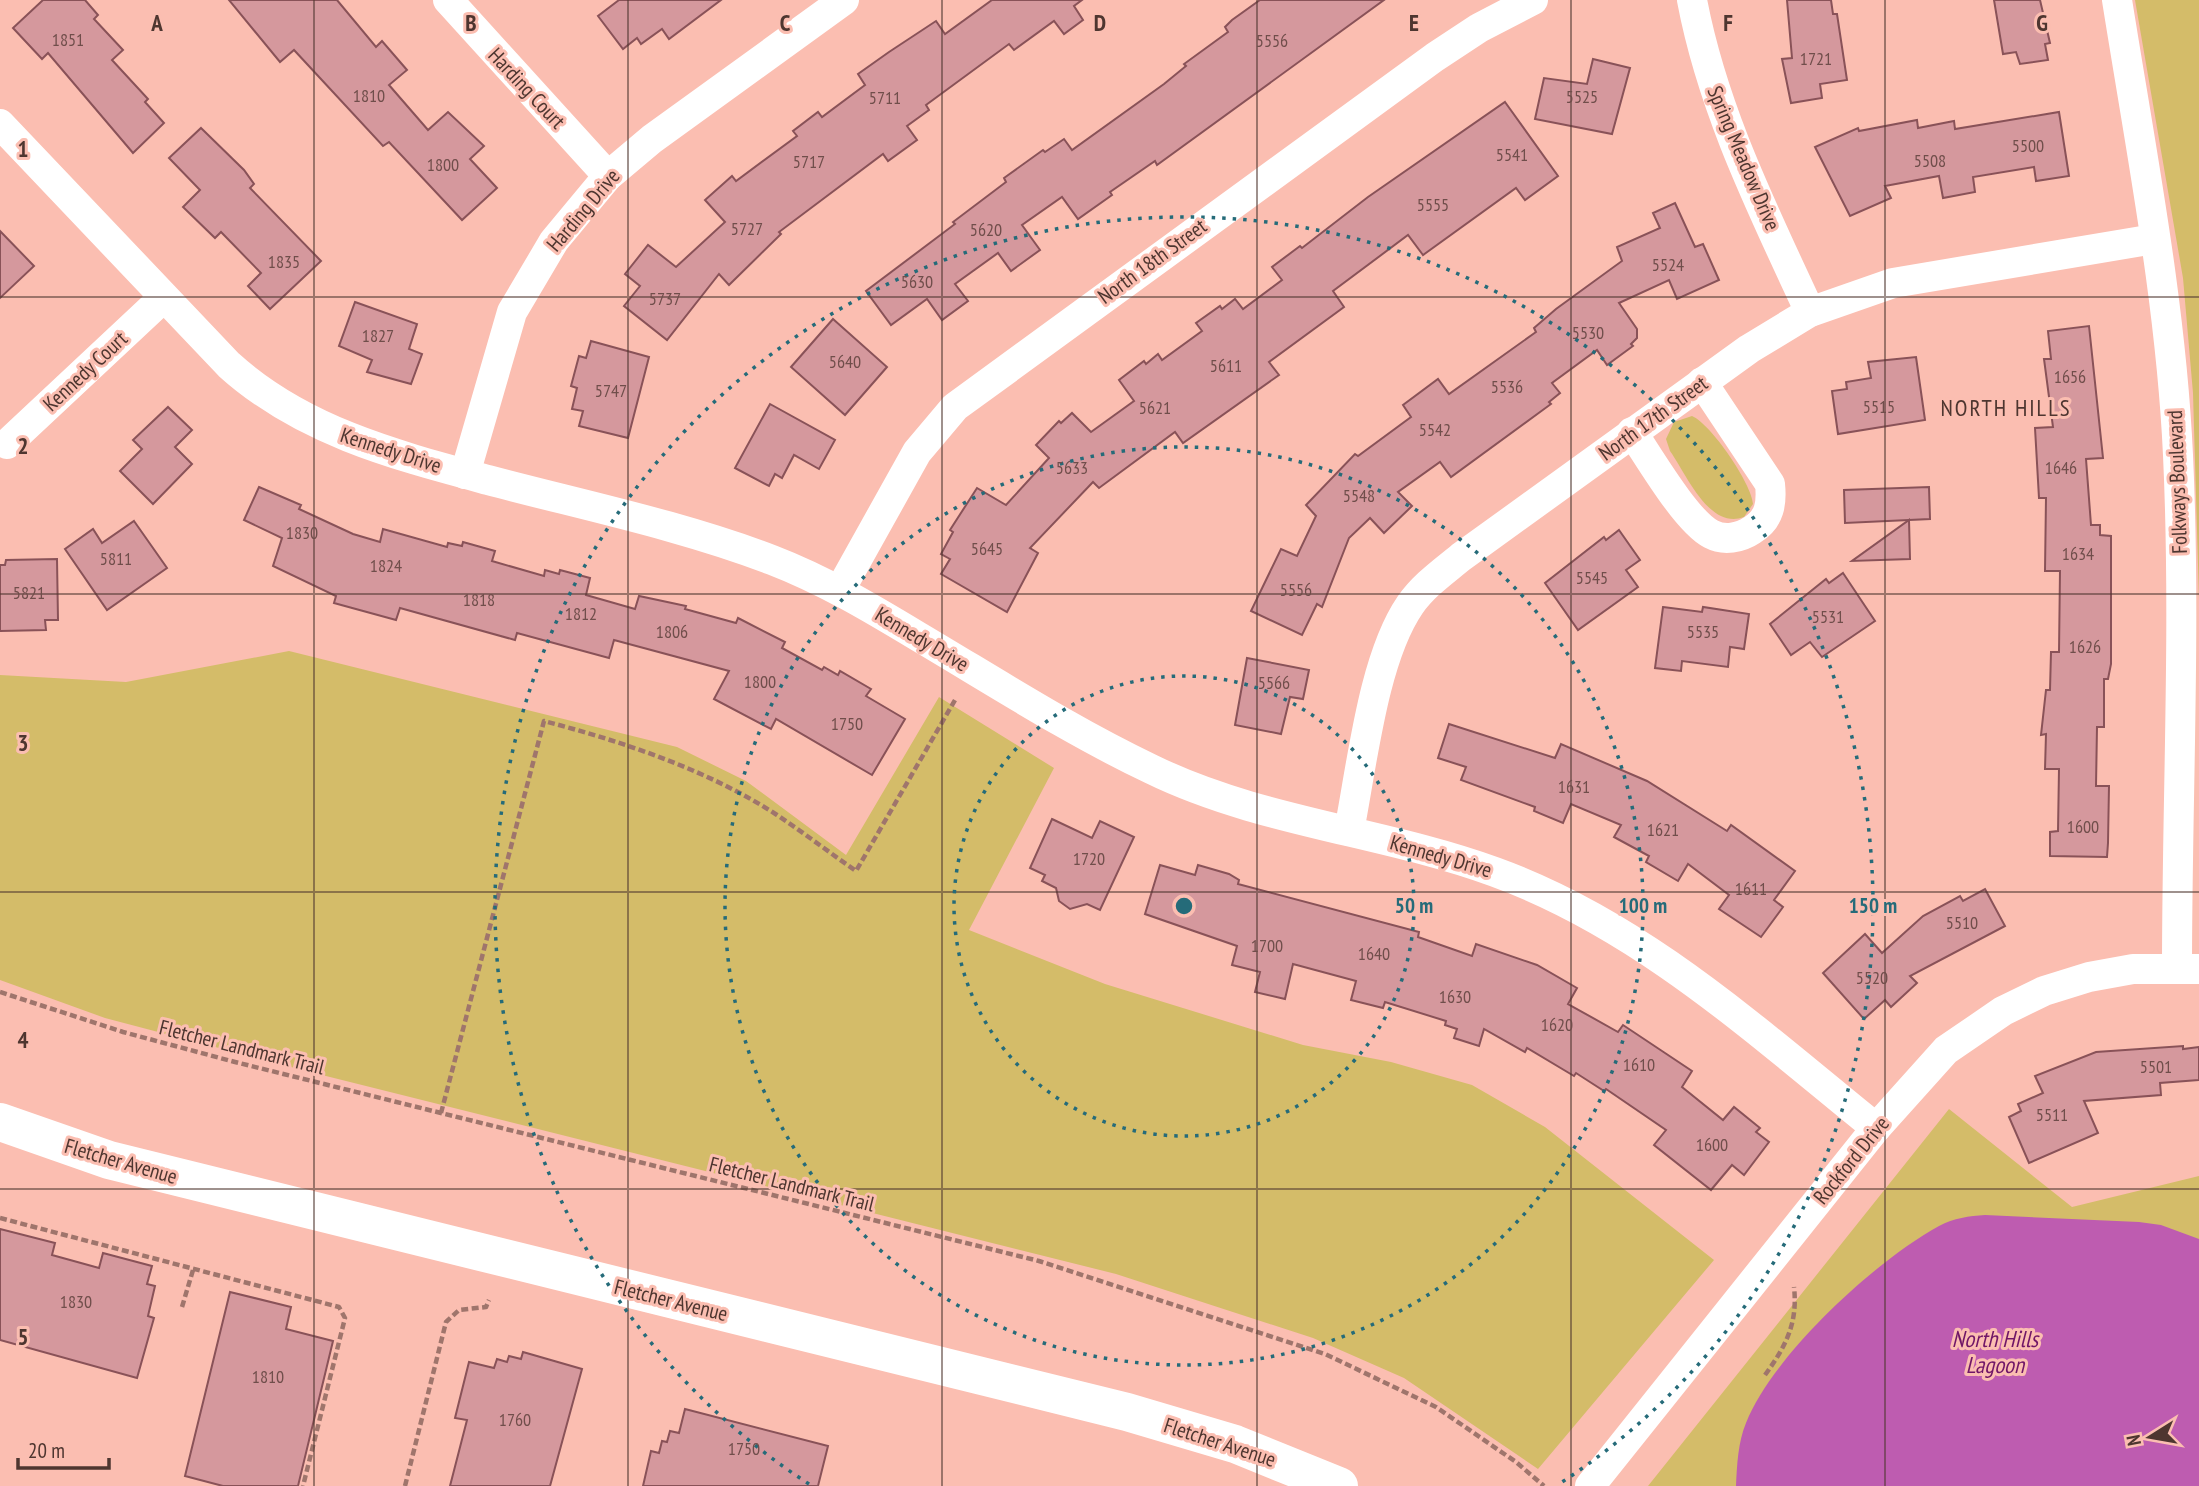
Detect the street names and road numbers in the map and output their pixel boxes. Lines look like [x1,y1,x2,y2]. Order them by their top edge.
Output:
street label: Harding Court [483,42,571,134]
street label: Spring Meadow Drive [1701,82,1787,234]
street label: Harding Drive [541,163,625,257]
street label: North 18th Street [1092,212,1212,310]
street label: Kennedy Court [37,325,133,417]
street label: North 17th Street [1593,369,1713,466]
street label: Folkways Boulevard [2161,410,2193,554]
street label: Kennedy Drive [337,421,445,479]
street label: Kennedy Drive [870,601,974,677]
street label: Kennedy Drive [1387,829,1495,883]
street label: Fletcher Landmark Trail [157,1013,327,1081]
street label: Rockford Drive [1807,1110,1895,1210]
street label: Fletcher Avenue [62,1132,180,1190]
street label: Fletcher Landmark Trail [707,1150,877,1218]
street label: Fletcher Avenue [611,1273,731,1327]
street label: Fletcher Avenue [1161,1411,1279,1473]

